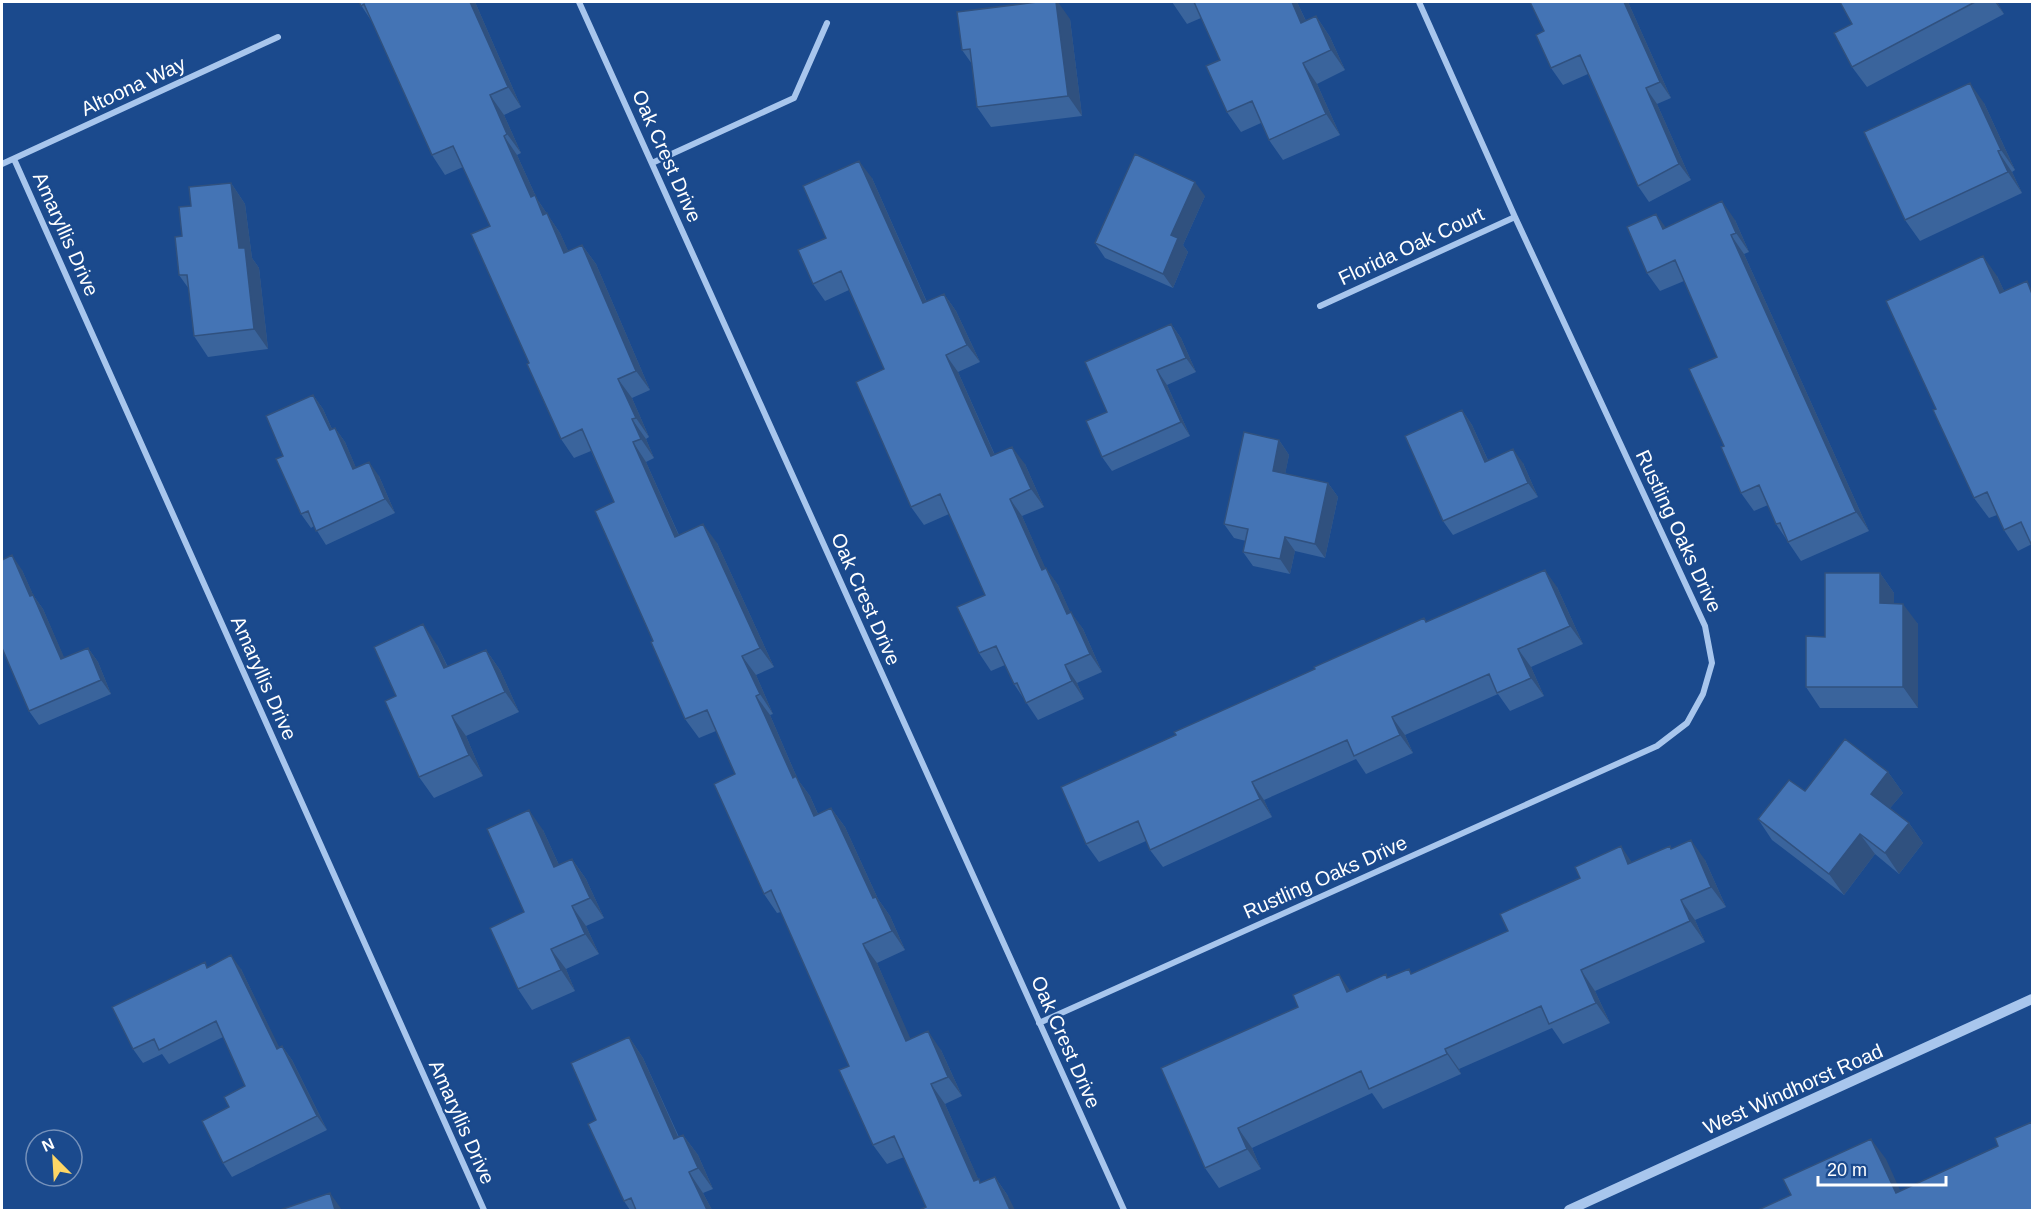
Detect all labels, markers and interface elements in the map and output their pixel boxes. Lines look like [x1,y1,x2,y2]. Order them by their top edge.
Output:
street label: Altoona Way [77,52,189,120]
street label: Oak Crest Drive [628,87,706,225]
street label: Amaryllis Drive [29,169,103,299]
street label: Florida Oak Court [1335,202,1488,289]
street label: Rustling Oaks Drive [1632,446,1726,616]
street label: Oak Crest Drive [827,530,905,668]
street label: Amaryllis Drive [227,613,301,743]
street label: Rustling Oaks Drive [1240,831,1410,923]
street label: Oak Crest Drive [1027,973,1105,1111]
street label: West Windhorst Road [1700,1039,1886,1139]
street label: Amaryllis Drive [425,1057,499,1187]
north arrow [24,1128,84,1188]
text: N [39,1135,57,1155]
scale bar [1818,1149,1946,1187]
text: 20 m [1827,1160,1867,1180]

